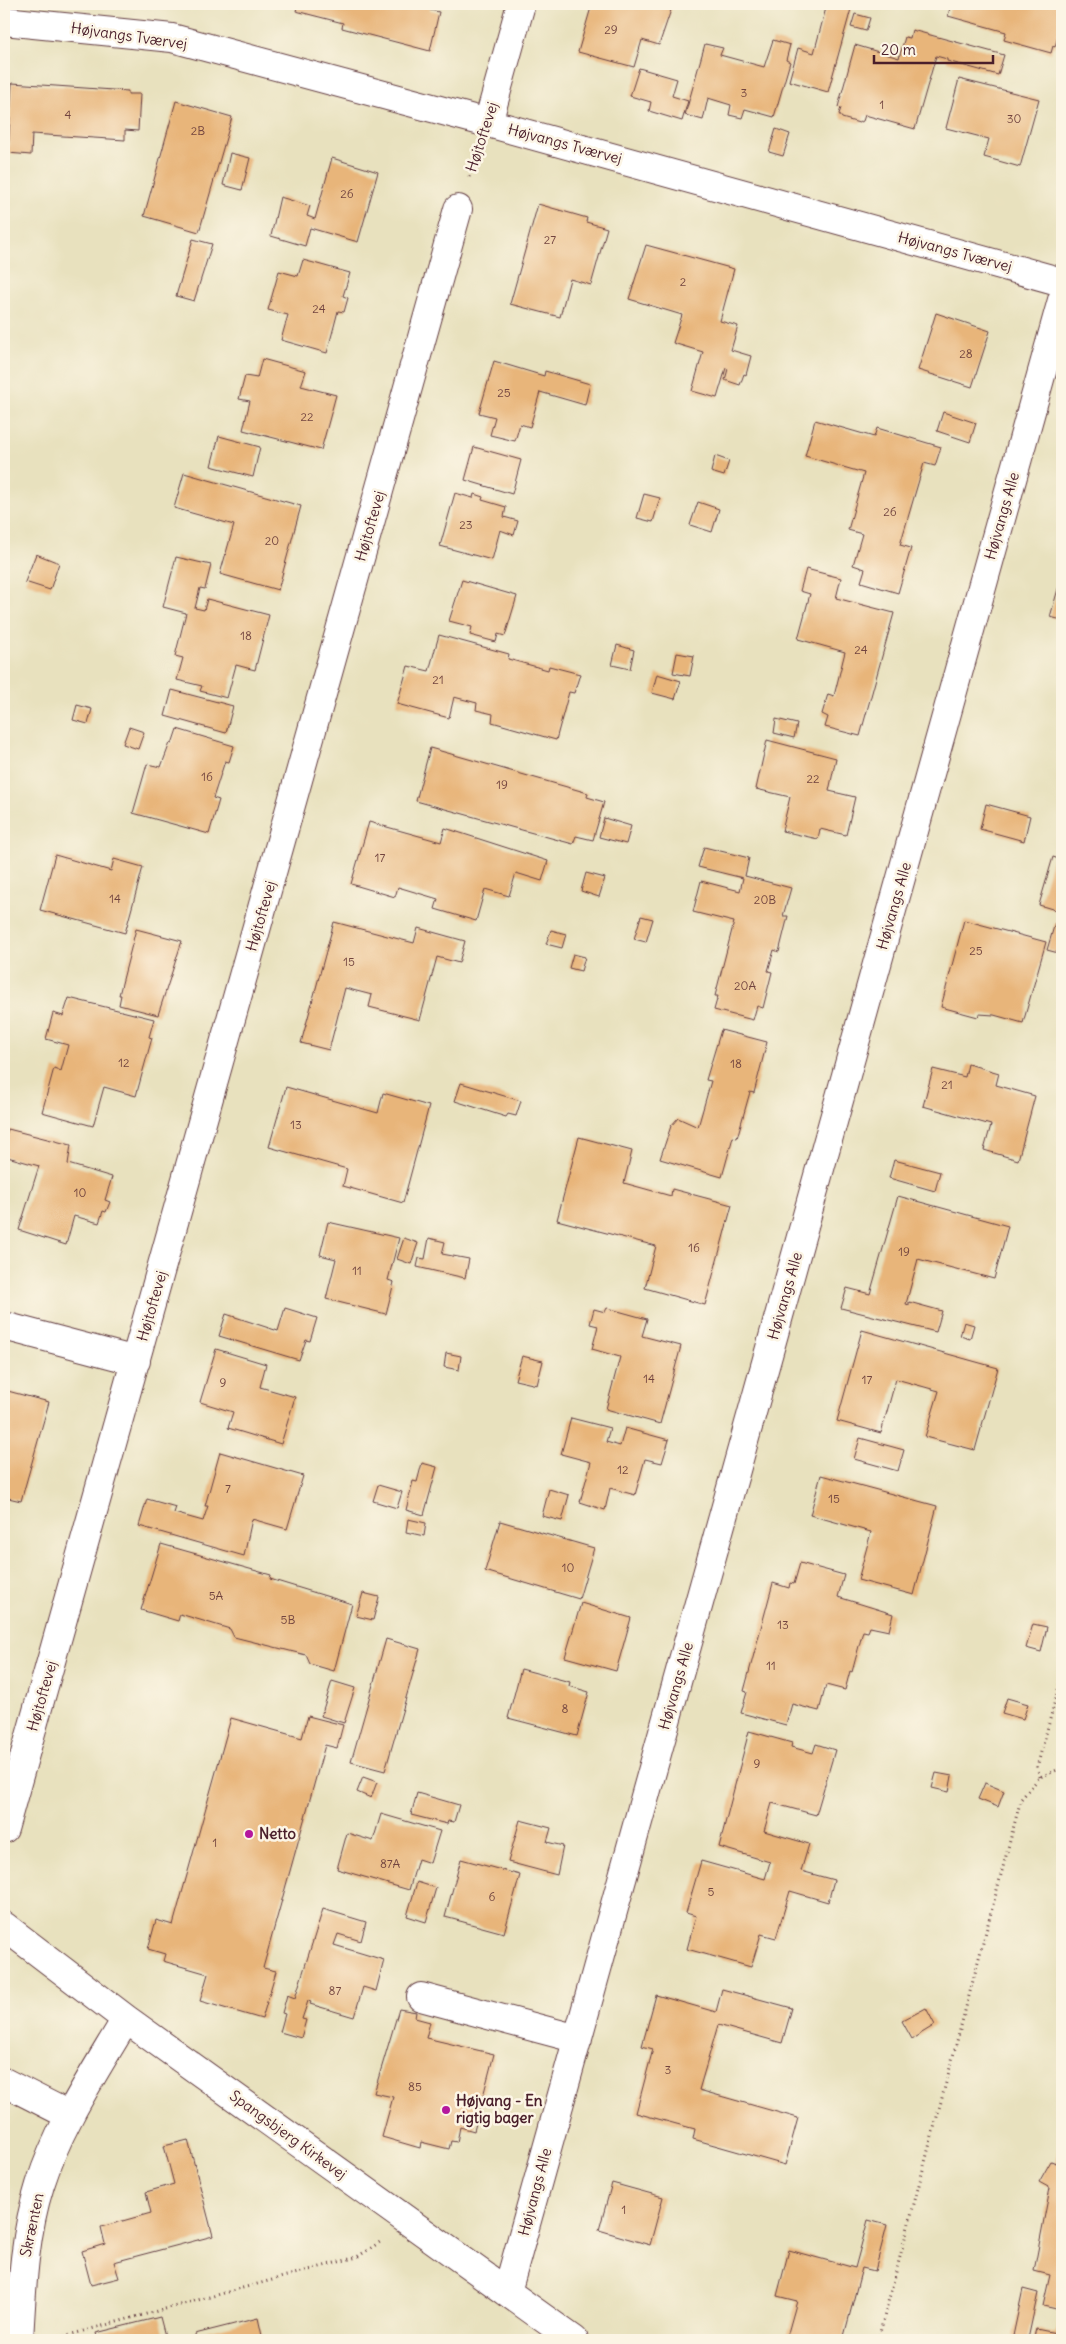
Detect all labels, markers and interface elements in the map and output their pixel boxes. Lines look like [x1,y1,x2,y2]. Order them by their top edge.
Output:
street label: Højvangs Tværvej [70,18,188,53]
house number: 29 [604,22,618,37]
scale bar [874,32,992,64]
text: 20 m [881,40,916,59]
house number: 3 [741,85,748,100]
house number: 1 [880,97,884,112]
street label: Højtoftevej [461,99,502,174]
house number: 4 [65,107,72,122]
house number: 30 [1007,111,1021,126]
street label: Højvangs Tværvej [506,119,624,168]
house number: 2B [191,123,205,138]
house number: 26 [340,186,354,201]
street label: Højvangs Tværvej [896,227,1014,276]
house number: 27 [544,232,556,247]
house number: 2 [680,274,687,289]
house number: 24 [312,301,326,316]
house number: 28 [959,346,973,361]
house number: 25 [497,385,511,400]
house number: 22 [300,409,314,424]
street label: Højvangs Alle [980,470,1023,562]
street label: Højtoftevej [350,488,389,563]
house number: 26 [883,504,897,519]
house number: 23 [459,517,473,532]
house number: 20 [265,533,279,548]
house number: 18 [240,628,252,643]
house number: 24 [854,642,868,657]
house number: 21 [432,672,444,687]
house number: 16 [201,769,213,784]
house number: 22 [806,771,820,786]
house number: 19 [496,777,508,792]
house number: 17 [375,850,385,865]
street label: Højvangs Alle [872,860,915,952]
street label: Højtoftevej [241,878,280,953]
house number: 14 [109,891,121,906]
house number: 20B [754,892,776,907]
house number: 25 [969,943,983,958]
house number: 15 [343,954,355,969]
house number: 20A [734,978,756,993]
house number: 12 [118,1055,130,1070]
house number: 18 [730,1056,742,1071]
house number: 21 [941,1077,953,1092]
house number: 13 [290,1117,302,1132]
house number: 10 [74,1185,86,1200]
house number: 16 [688,1240,700,1255]
house number: 19 [898,1244,910,1259]
street label: Højvangs Alle [763,1250,806,1342]
house number: 11 [352,1263,362,1278]
street label: Højtoftevej [132,1268,171,1343]
house number: 14 [643,1371,655,1386]
house number: 17 [862,1372,872,1387]
house number: 9 [220,1375,227,1390]
house number: 12 [617,1462,629,1477]
house number: 7 [225,1481,231,1496]
house number: 15 [828,1491,840,1506]
house number: 10 [562,1560,574,1575]
house number: 5A [209,1588,224,1603]
house number: 5B [281,1612,296,1627]
house number: 13 [777,1617,789,1632]
street label: Højvangs Alle [654,1640,697,1732]
street label: Højtoftevej [22,1658,61,1733]
house number: 11 [766,1658,776,1673]
house number: 8 [562,1701,569,1716]
house number: 9 [754,1756,761,1771]
place label: Netto [259,1824,296,1843]
marker: Netto [243,1828,255,1840]
house number: 1 [213,1835,217,1850]
house number: 87A [380,1856,400,1871]
house number: 5 [708,1884,715,1899]
house number: 6 [489,1889,496,1904]
house number: 87 [329,1983,342,1998]
house number: 3 [665,2062,672,2077]
house number: 85 [408,2079,422,2094]
street label: Spangsbjerg Kirkevej [226,2086,351,2183]
place label: Højvang - En rigtig bager [456,2091,543,2128]
marker: Højvang - En rigtig bager [440,2104,452,2116]
street label: Højvangs Alle [514,2146,555,2238]
street label: Skrænten [15,2191,48,2259]
house number: 1 [622,2202,626,2217]

